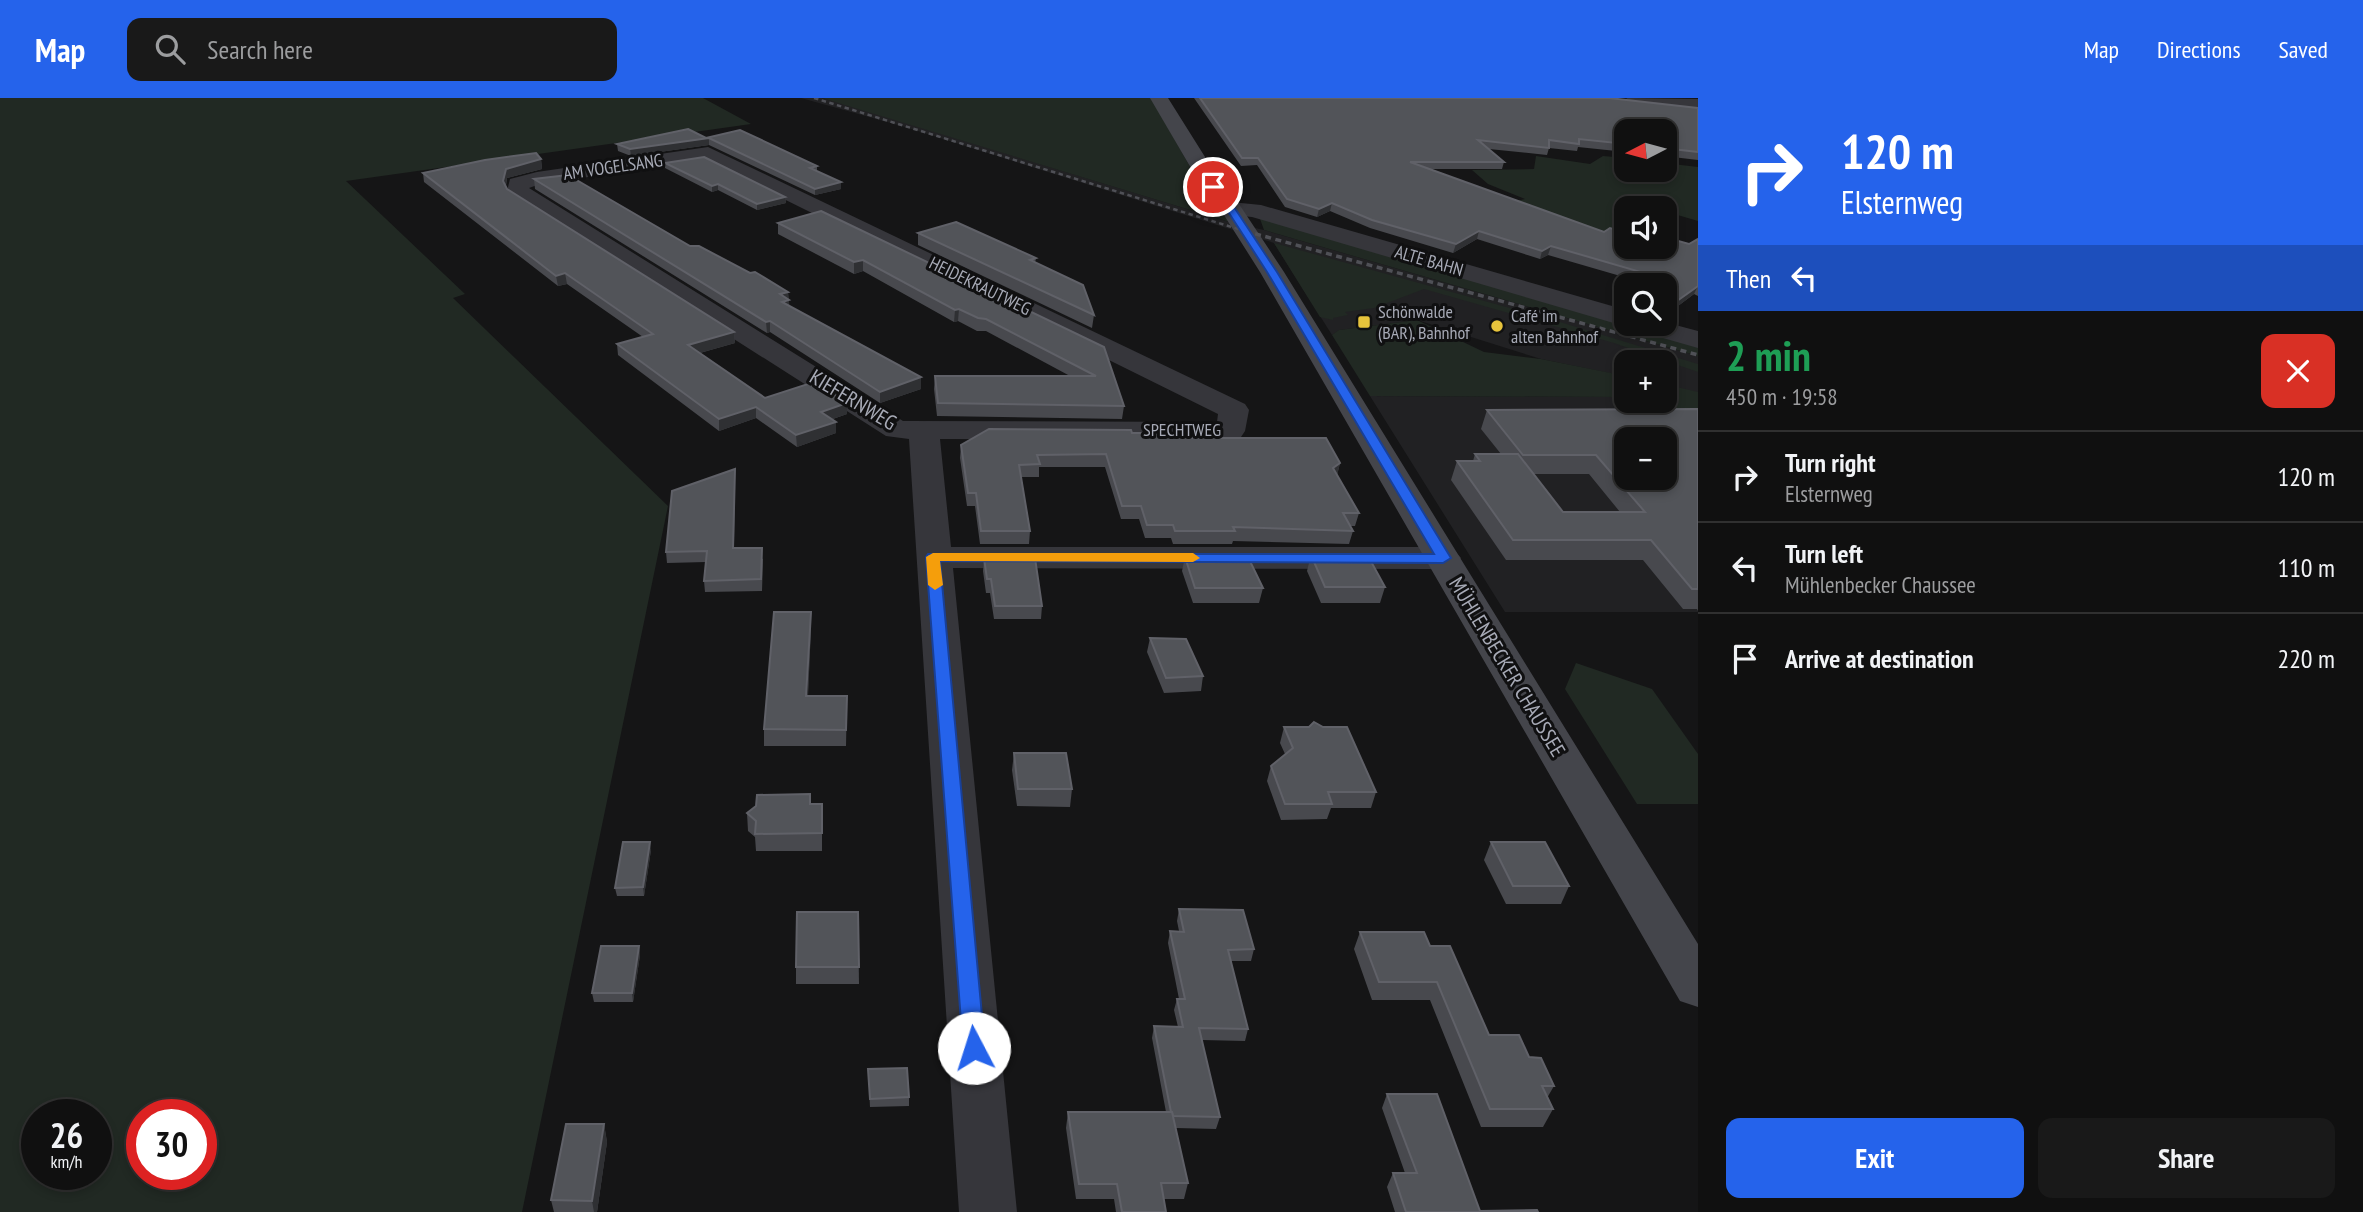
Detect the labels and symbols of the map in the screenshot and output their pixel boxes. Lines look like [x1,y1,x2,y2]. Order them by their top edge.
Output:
north arrow [1614,119,1676,182]
street label: AM VOGELSANG [562,148,664,185]
pin [1183,157,1243,217]
street label: ALTE BAHN [1392,240,1466,281]
street label: HEIDEKRAUTWEG [926,251,1035,320]
place label: Schönwalde (BAR), Bahnhof [1378,300,1471,344]
place label: Café im alten Bahnhof [1511,304,1599,348]
marker: Schönwalde (BAR), Bahnhof [1356,314,1372,330]
marker: Café im alten Bahnhof [1489,318,1505,334]
street label: KIEFERNWEG [805,363,902,436]
street label: SPECHTWEG [1143,418,1221,441]
street label: MÜHLENBECKER CHAUSSEE [1443,572,1572,761]
position arrow [937,1011,1011,1085]
speed limit sign: 30 [126,1099,217,1190]

